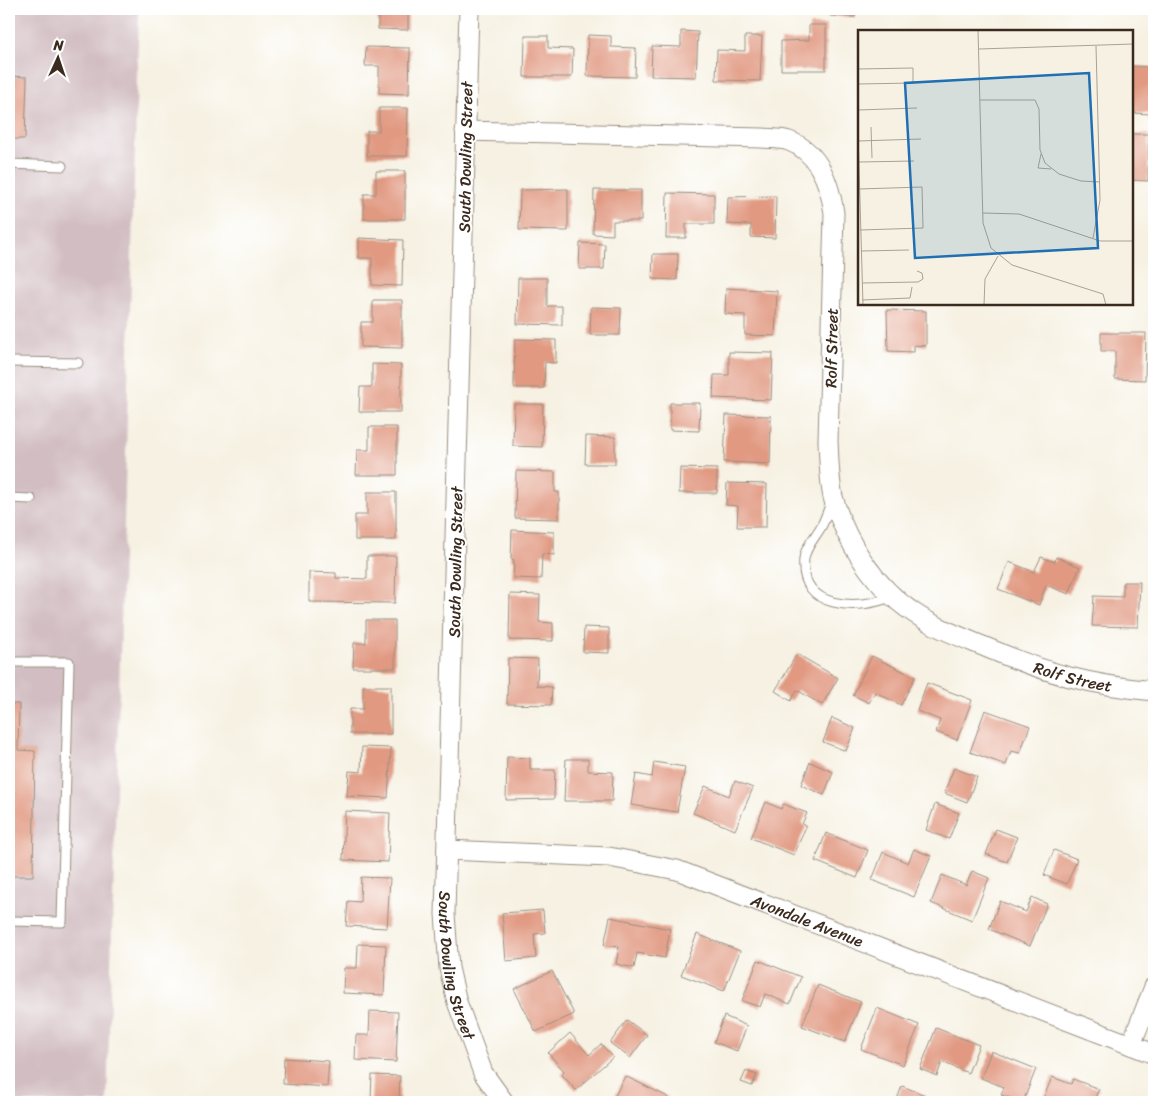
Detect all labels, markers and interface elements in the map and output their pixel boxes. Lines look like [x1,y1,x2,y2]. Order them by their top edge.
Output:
inset map [858,30,1133,305]
north arrow [32,32,82,82]
text: N [52,33,64,58]
street label: South Dowling Street [450,81,481,233]
street label: Rolf Street [816,308,847,388]
street label: South Dowling Street [440,486,471,638]
street label: Rolf Street [1030,653,1114,701]
street label: Avondale Avenue [745,885,868,956]
street label: South Dowling Street [430,891,484,1045]

